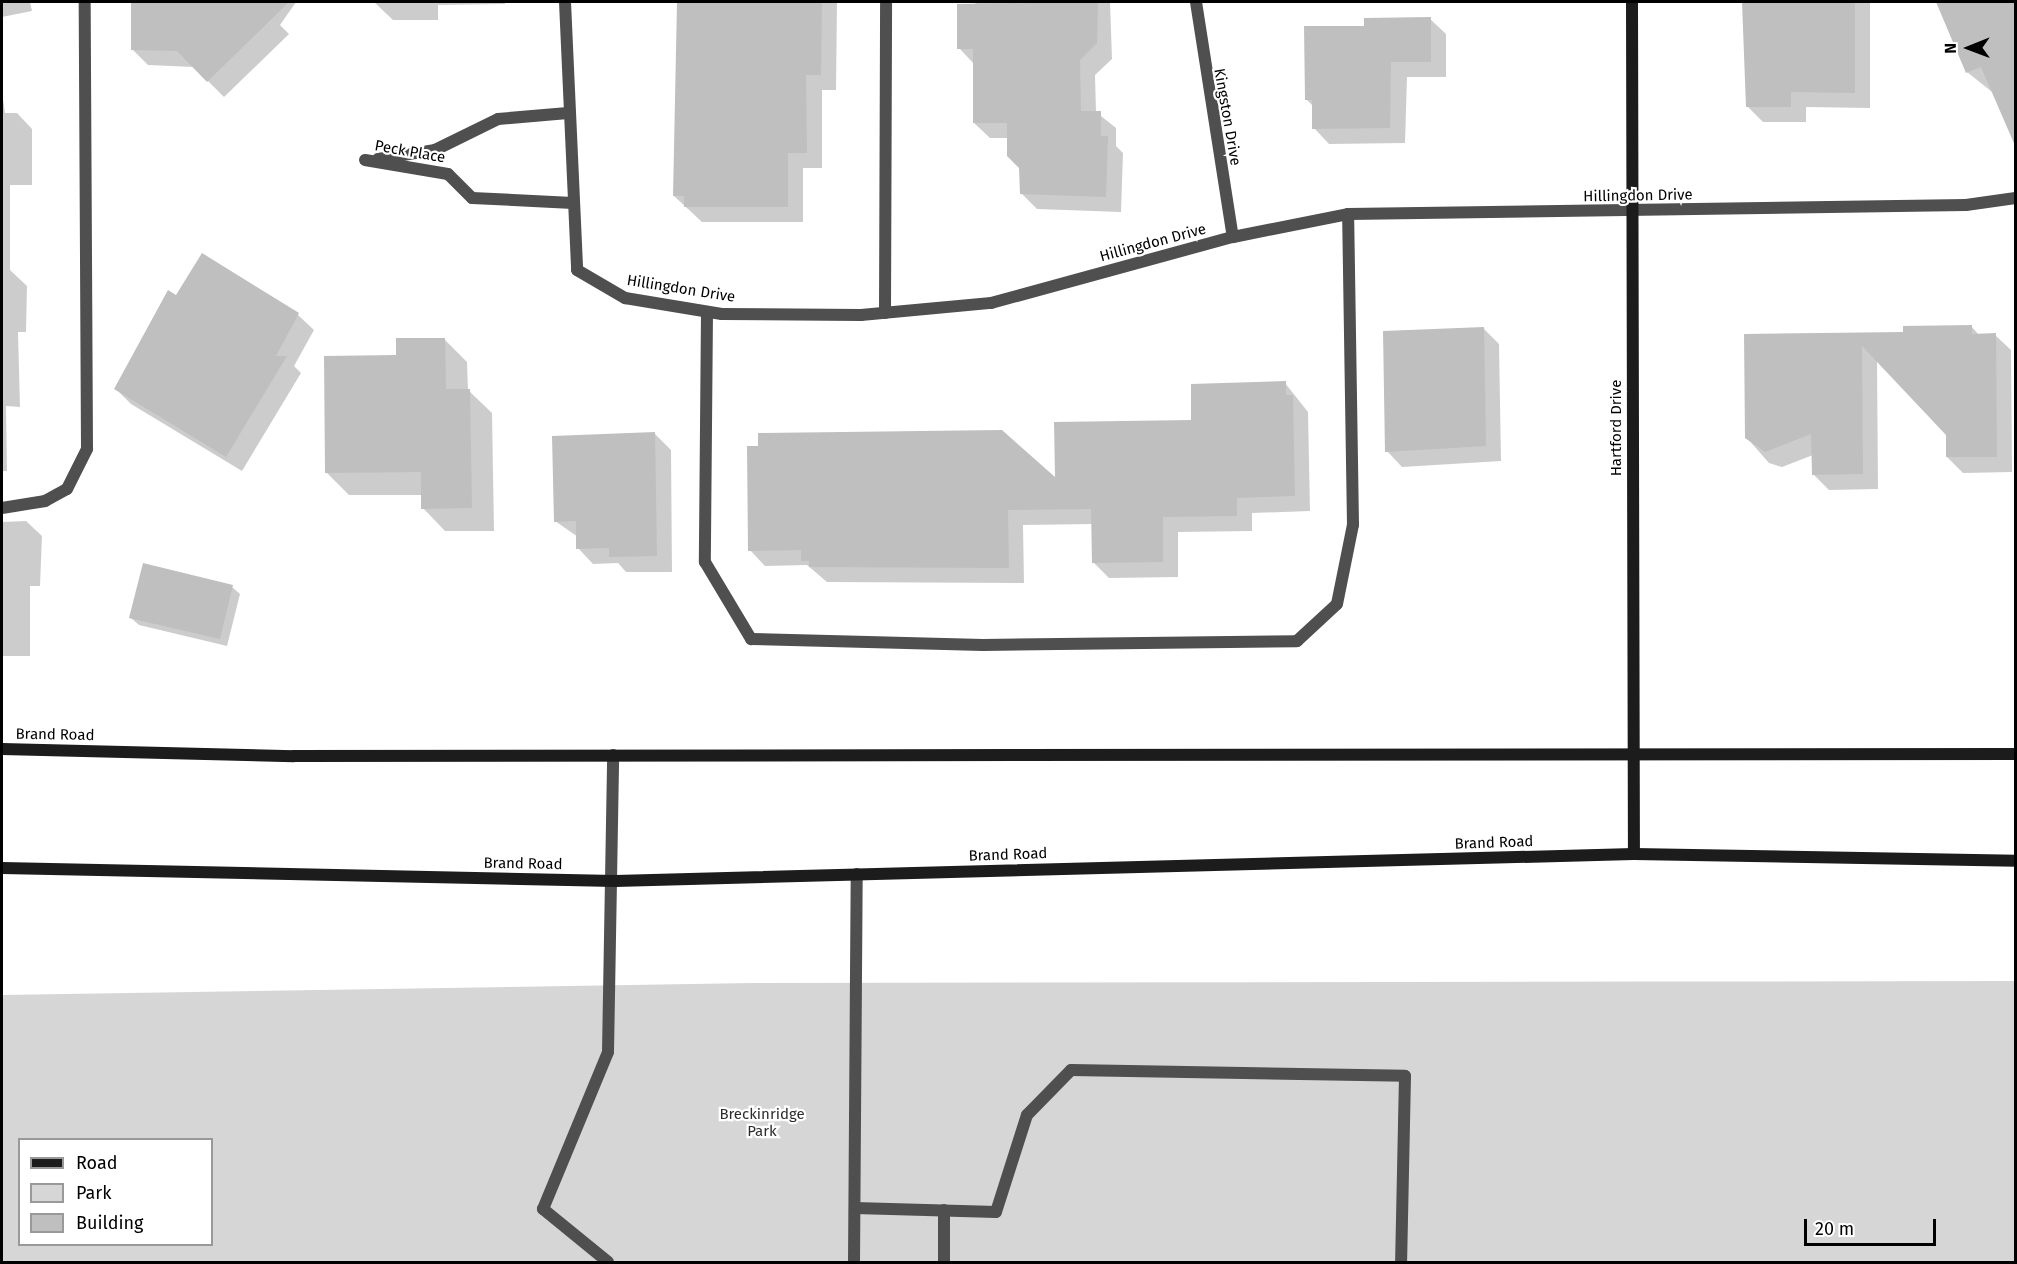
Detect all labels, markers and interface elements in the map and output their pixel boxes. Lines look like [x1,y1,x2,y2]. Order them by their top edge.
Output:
north arrow [1939,18,1999,78]
text: N [1941,43,1960,54]
street label: Kingston Drive [1210,67,1244,167]
street label: Peck Place [373,137,447,167]
street label: Hillingdon Drive [1583,186,1693,206]
street label: Hillingdon Drive [1098,220,1208,266]
street label: Hillingdon Drive [626,272,736,306]
street label: Hartford Drive [1608,380,1626,476]
street label: Brand Road [15,725,95,745]
street label: Brand Road [1454,833,1534,853]
street label: Brand Road [968,845,1048,865]
street label: Brand Road [483,854,563,874]
park label: Breckinridge Park [719,1105,805,1140]
legend [18,1138,213,1246]
text: Road [76,1152,118,1174]
text: Park [76,1182,111,1204]
scale bar [1807,1207,1939,1245]
text: Building [76,1212,143,1234]
text: 20 m [1815,1218,1854,1240]

